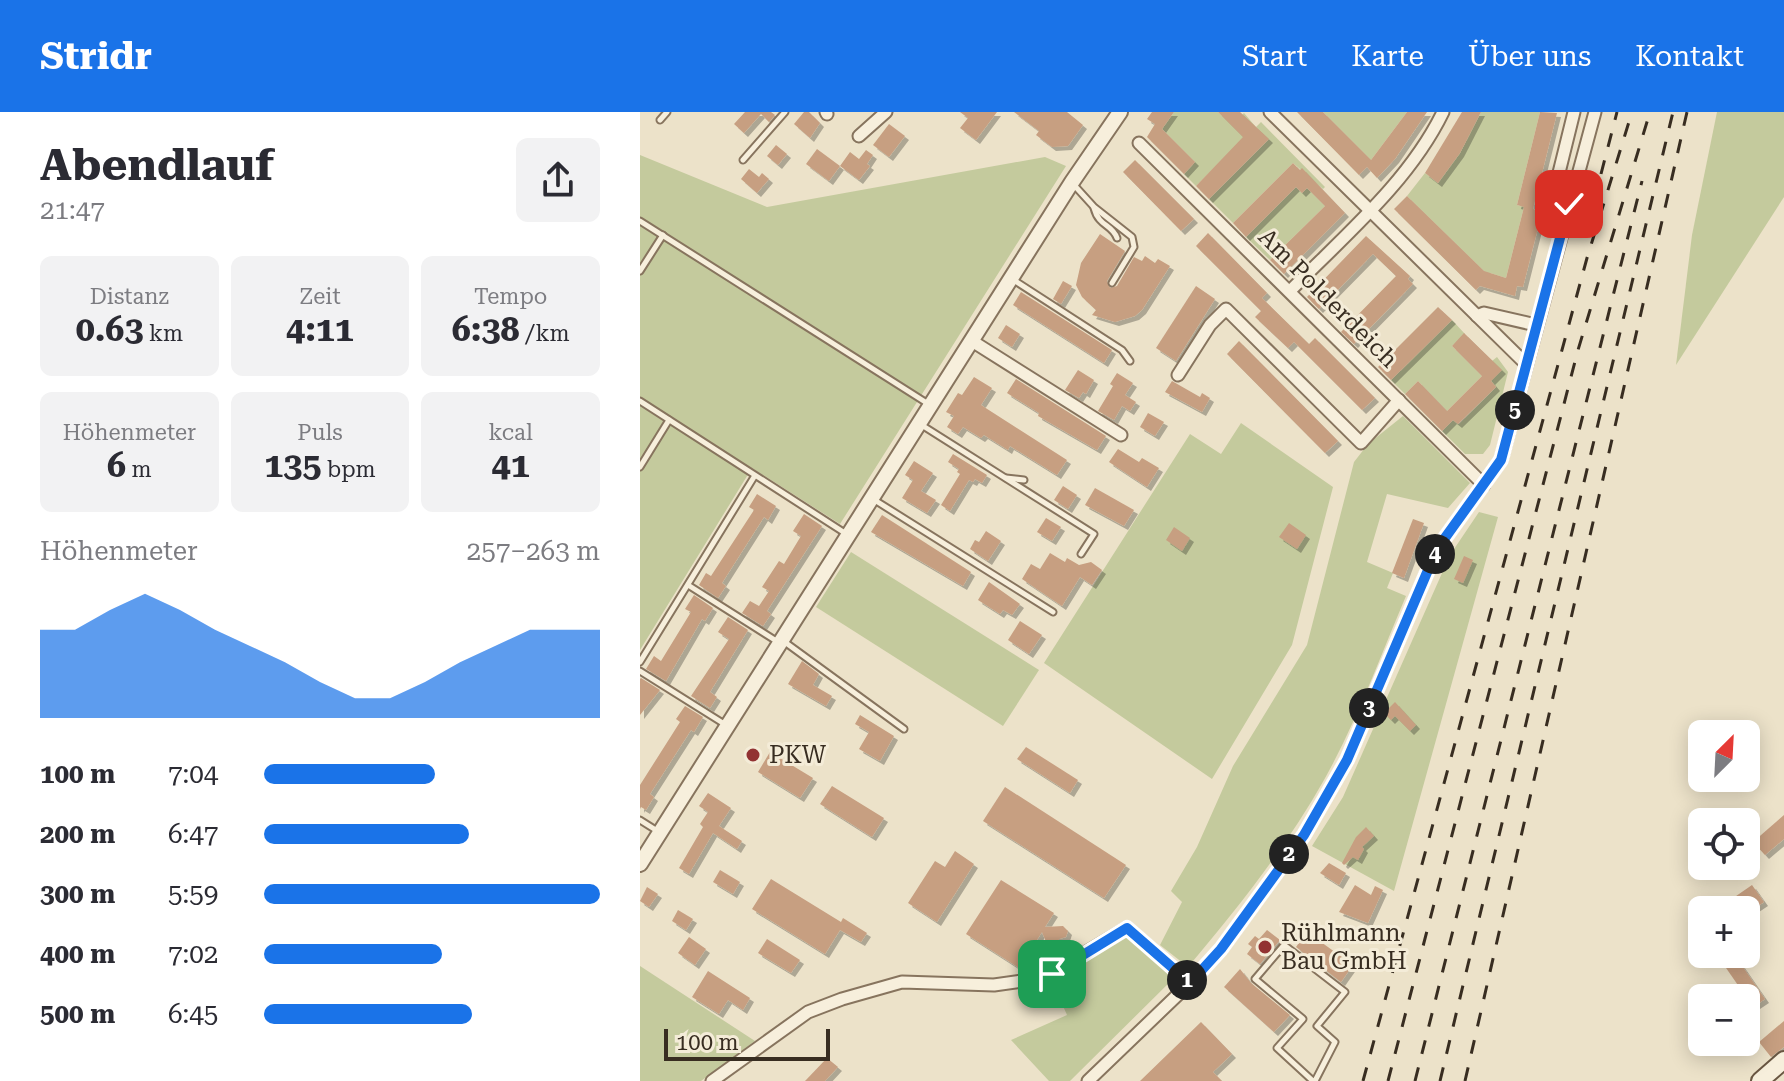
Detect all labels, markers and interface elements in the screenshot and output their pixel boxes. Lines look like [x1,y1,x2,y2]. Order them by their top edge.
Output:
text: Stridr [40,34,152,78]
text: Start [1242,40,1307,73]
text: Karte [1351,40,1424,73]
text: Über uns [1468,40,1591,73]
text: Kontakt [1635,40,1744,73]
button: share [516,138,600,222]
text: Abendlauf [40,139,274,191]
pin [1535,170,1603,238]
icon: check [1547,182,1591,226]
text: 21:47 [40,195,105,225]
street label: Am Polderdeich [1253,223,1403,373]
text: Distanz [90,284,169,309]
text: Zeit [299,284,341,309]
text: Tempo [474,284,547,309]
text: 0.63 [76,309,143,349]
text: 4:11 [286,309,354,349]
text: 6:38 [452,309,520,349]
text: km [143,321,183,346]
text: /km [520,321,570,346]
pin: 5 [1495,390,1535,430]
text: 5 [1509,397,1521,422]
text: Höhenmeter [63,420,196,445]
text: Puls [297,420,343,445]
text: kcal [489,420,533,445]
text: 6 [107,445,126,485]
text: 135 [264,445,321,485]
text: 41 [492,445,530,485]
text: m [126,457,152,482]
text: bpm [321,457,376,482]
pin: 4 [1415,534,1455,574]
text: Höhenmeter [40,536,198,566]
text: 257–263 m [467,536,600,566]
text: 4 [1429,541,1441,566]
pin: 3 [1349,688,1389,728]
text: 3 [1363,695,1375,720]
north arrow [1688,720,1760,792]
map controls [1688,720,1760,1056]
place label: PKW [769,741,827,769]
marker: PKW [744,746,762,764]
text: 100 m [40,759,115,789]
text: 7:04 [168,759,218,789]
button: locate [1688,808,1760,880]
text: 200 m [40,819,115,849]
text: 6:47 [168,819,218,849]
pin: 2 [1269,834,1309,874]
text: 2 [1283,841,1295,866]
text: 300 m [40,879,115,909]
text: 5:59 [168,879,218,909]
button: + [1688,896,1760,968]
place label: Rühlmann Bau GmbH [1281,919,1407,975]
marker: Rühlmann Bau GmbH [1256,938,1274,956]
text: 400 m [40,939,115,969]
text: 7:02 [168,939,218,969]
pin [1018,940,1086,1008]
icon: arrive [1030,952,1074,996]
pin: 1 [1167,960,1207,1000]
text: 1 [1181,967,1193,992]
button: − [1688,984,1760,1056]
text: 500 m [40,999,115,1029]
text: 6:45 [168,999,218,1029]
scale bar [664,1025,830,1061]
text: 100 m [676,1030,739,1055]

